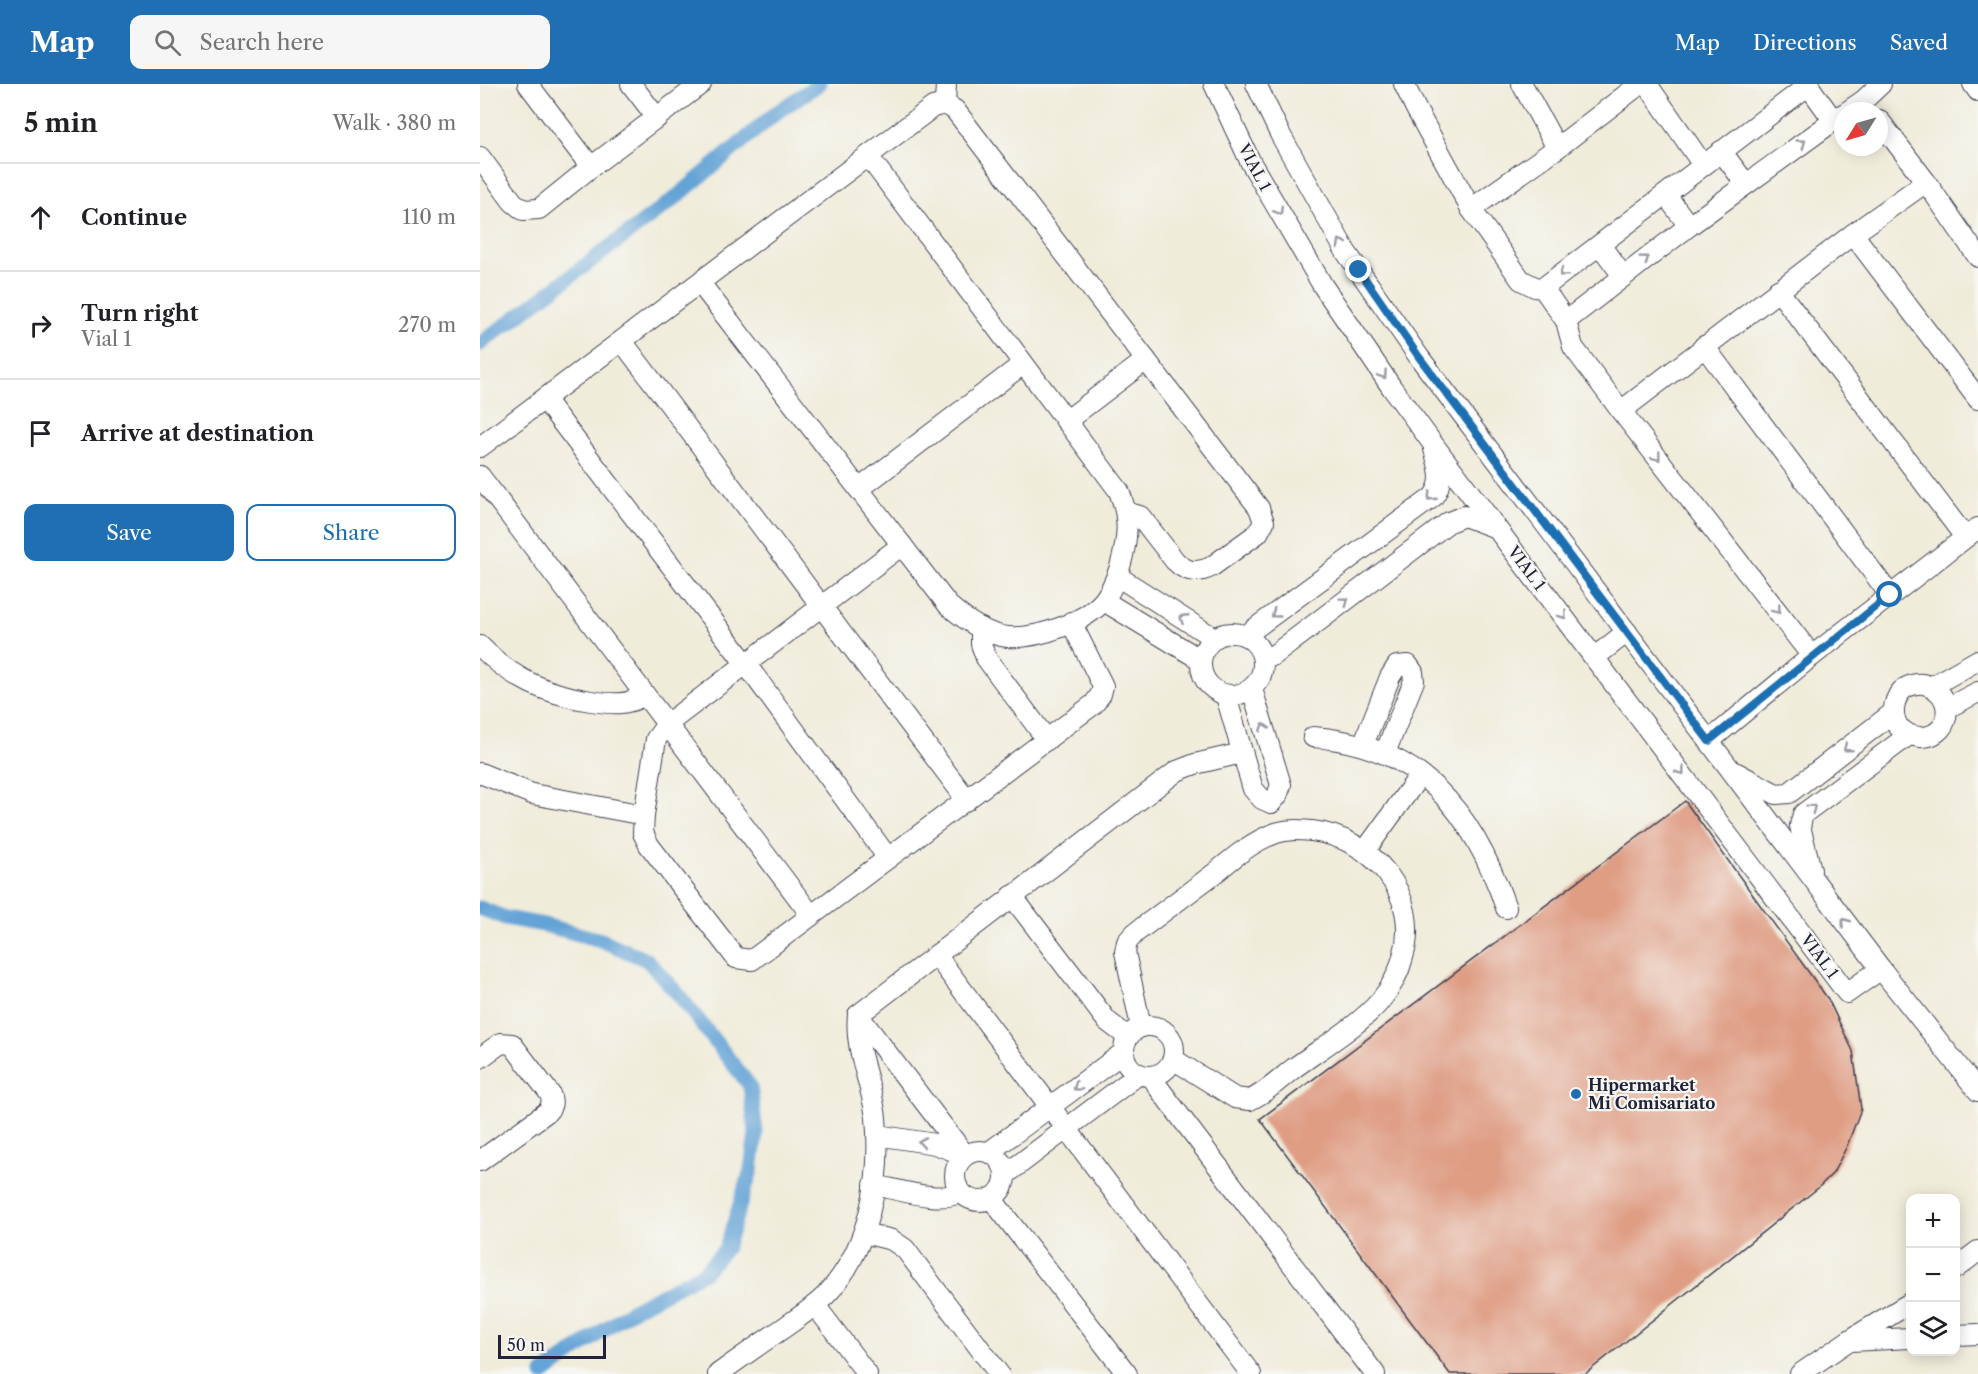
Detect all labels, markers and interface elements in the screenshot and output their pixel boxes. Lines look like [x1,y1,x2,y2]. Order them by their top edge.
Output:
search box [130,15,550,69]
text: Map [30,25,94,59]
icon: search [151,26,184,59]
text: Search here [199,29,324,56]
text: Map [1675,30,1720,55]
text: Directions [1753,30,1857,55]
text: Saved [1890,30,1948,55]
north arrow [1834,102,1888,156]
text: 5 min [24,107,98,139]
text: Walk · 380 m [332,111,456,135]
street label: VIAL 1 [1234,139,1276,194]
one-way arrow [1795,139,1806,150]
icon: ahead [24,201,57,234]
text: Continue [81,204,187,231]
text: 110 m [403,205,456,229]
one-way arrow [1272,205,1283,215]
one-way arrow [1337,239,1348,249]
route end [1345,256,1371,282]
one-way arrow [1638,256,1649,267]
one-way arrow [1559,265,1570,276]
text: Turn right [81,300,199,327]
icon: right [24,309,57,342]
text: 270 m [398,313,456,337]
text: Vial 1 [81,327,132,351]
one-way arrow [1376,369,1387,380]
icon: arrive [24,417,57,450]
text: Arrive at destination [81,420,314,447]
one-way arrow [1649,450,1660,461]
one-way arrow [1427,490,1437,501]
button: Save [24,504,234,561]
button: Share [246,504,456,561]
street label: VIAL 1 [1503,541,1550,594]
route start [1876,581,1902,607]
one-way arrow [1338,597,1349,608]
one-way arrow [1769,604,1780,615]
one-way arrow [1270,607,1281,618]
one-way arrow [1556,609,1567,620]
one-way arrow [1179,613,1189,625]
one-way arrow [1259,722,1271,733]
one-way arrow [1843,741,1854,752]
one-way arrow [1673,764,1684,775]
one-way arrow [1805,804,1816,815]
one-way arrow [1842,918,1853,929]
street label: VIAL 1 [1796,929,1843,982]
place label: Hipermarket Mi Comisariato [1588,1075,1715,1113]
one-way arrow [1072,1080,1083,1091]
marker: Hipermarket Mi Comisariato [1569,1087,1583,1101]
one-way arrow [917,1136,927,1149]
map controls [1906,1194,1960,1356]
button: + [1906,1194,1960,1248]
button: − [1906,1248,1960,1302]
button: layers [1906,1302,1960,1356]
scale bar [498,1332,606,1360]
text: 50 m [507,1335,545,1355]

